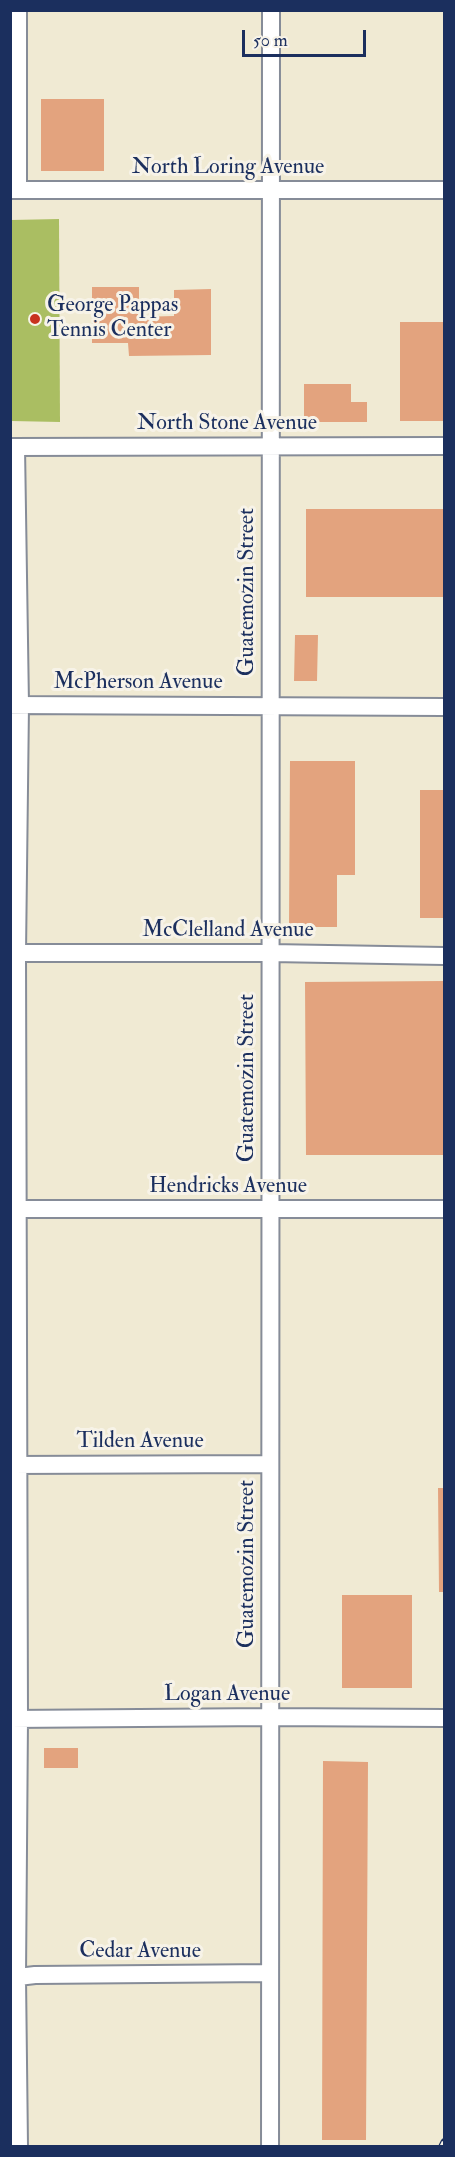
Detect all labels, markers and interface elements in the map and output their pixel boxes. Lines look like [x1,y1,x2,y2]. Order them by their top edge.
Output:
scale bar [245,18,370,56]
text: 50 m [253,29,288,52]
street label: North Loring Avenue [132,155,324,181]
place label: George Pappas Tennis Center [47,293,178,344]
marker: George Pappas Tennis Center [28,312,42,326]
street label: North Stone Avenue [137,411,317,437]
street label: Guatemozin Street [235,508,261,676]
street label: McPherson Avenue [53,670,223,696]
street label: McClelland Avenue [142,918,314,944]
street label: Guatemozin Street [235,994,261,1162]
street label: Hendricks Avenue [149,1174,307,1200]
street label: Tilden Avenue [76,1429,204,1455]
street label: Guatemozin Street [235,1480,261,1648]
street label: Logan Avenue [164,1682,290,1708]
street label: Cedar Avenue [79,1939,201,1965]

